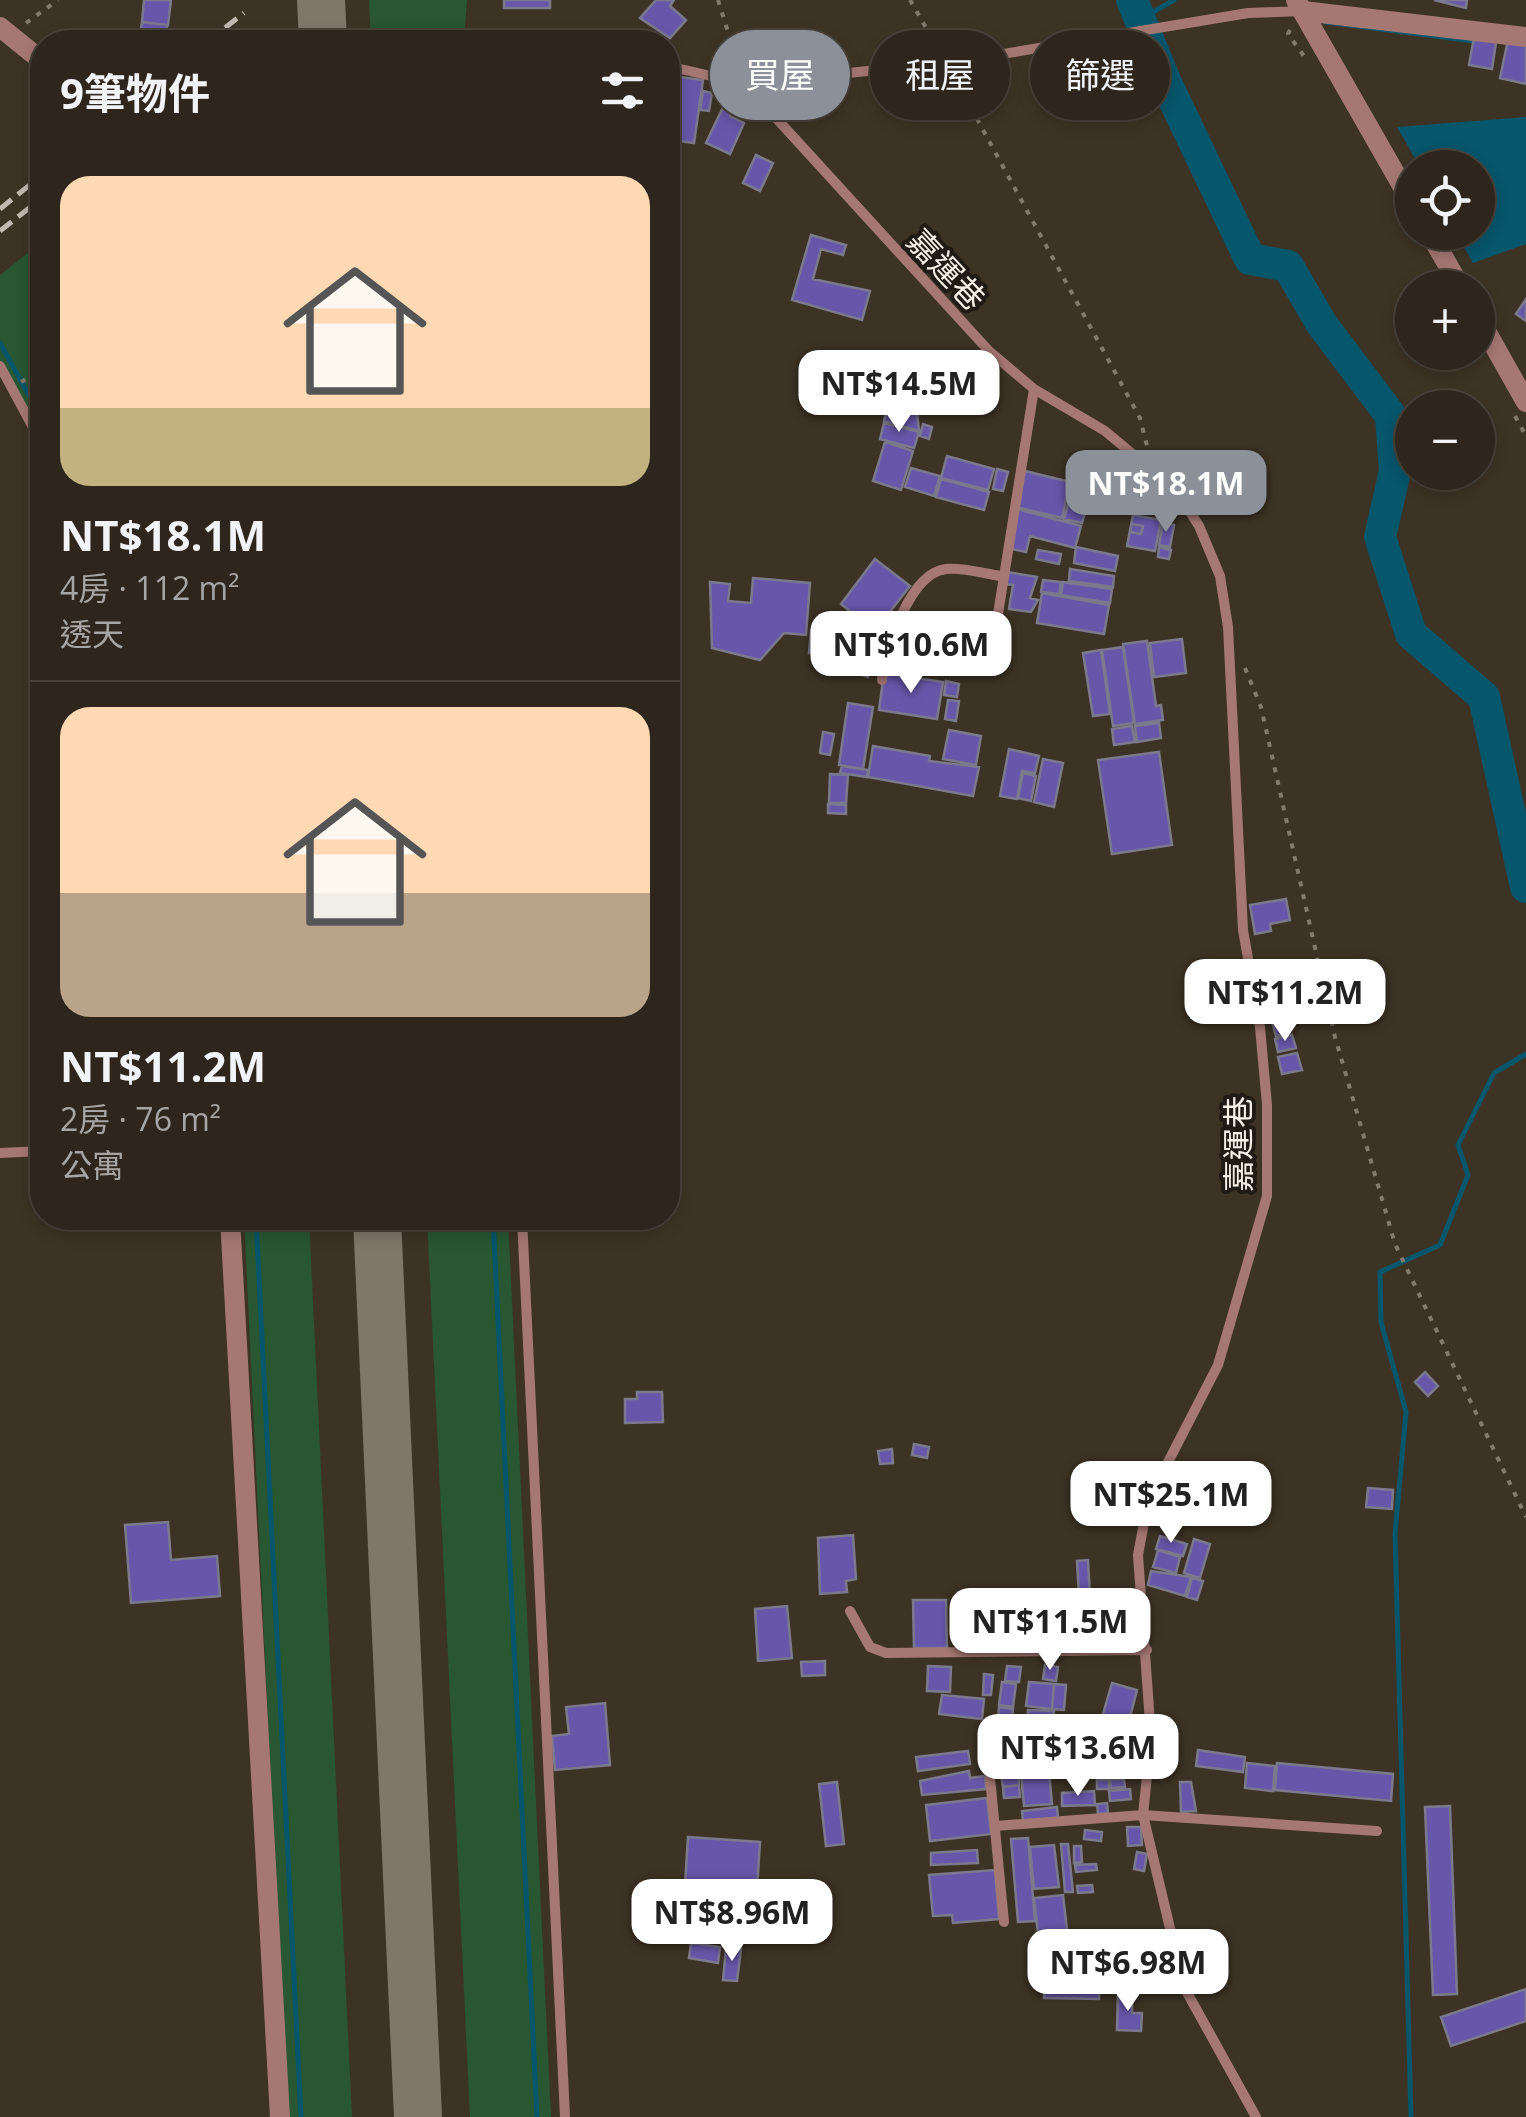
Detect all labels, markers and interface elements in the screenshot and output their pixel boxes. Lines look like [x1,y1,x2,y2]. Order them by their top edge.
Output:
chip: 買屋 [710,30,850,120]
chip: 租屋 [870,30,1010,120]
chip: 篩選 [1030,30,1170,120]
icon: filters [595,63,650,118]
text: 9筆物件 [60,64,210,121]
map controls [1395,150,1495,490]
button: locate [1395,150,1495,250]
street label: 嘉運巷 [899,219,996,319]
icon: home [265,241,445,421]
button: + [1395,270,1495,370]
pin: NT$14.5M [796,350,1002,435]
text: NT$14.5M [820,361,978,404]
button: − [1395,390,1495,490]
pin: NT$18.1M [1063,450,1269,535]
text: NT$18.1M [1087,461,1245,504]
text: NT$18.1M [60,506,266,563]
text: 4房 · 112 m² [60,566,239,609]
pin: NT$10.6M [808,611,1014,696]
text: 透天 [60,612,124,655]
text: NT$10.6M [832,622,990,665]
icon: home [265,772,445,952]
pin: NT$11.2M [1182,959,1388,1044]
text: NT$11.2M [1206,970,1364,1013]
text: NT$11.2M [60,1037,266,1094]
street label: 嘉運巷 [1216,1096,1259,1192]
text: 2房 · 76 m² [60,1097,221,1140]
text: 公寓 [60,1143,124,1186]
pin: NT$25.1M [1068,1461,1274,1546]
text: NT$25.1M [1092,1472,1250,1515]
pin: NT$11.5M [947,1588,1153,1673]
text: NT$11.5M [971,1599,1129,1642]
pin: NT$13.6M [975,1714,1181,1799]
text: NT$13.6M [999,1725,1157,1768]
pin: NT$8.96M [629,1879,835,1964]
text: NT$8.96M [653,1890,811,1933]
pin: NT$6.98M [1025,1929,1231,2014]
text: NT$6.98M [1049,1940,1207,1983]

